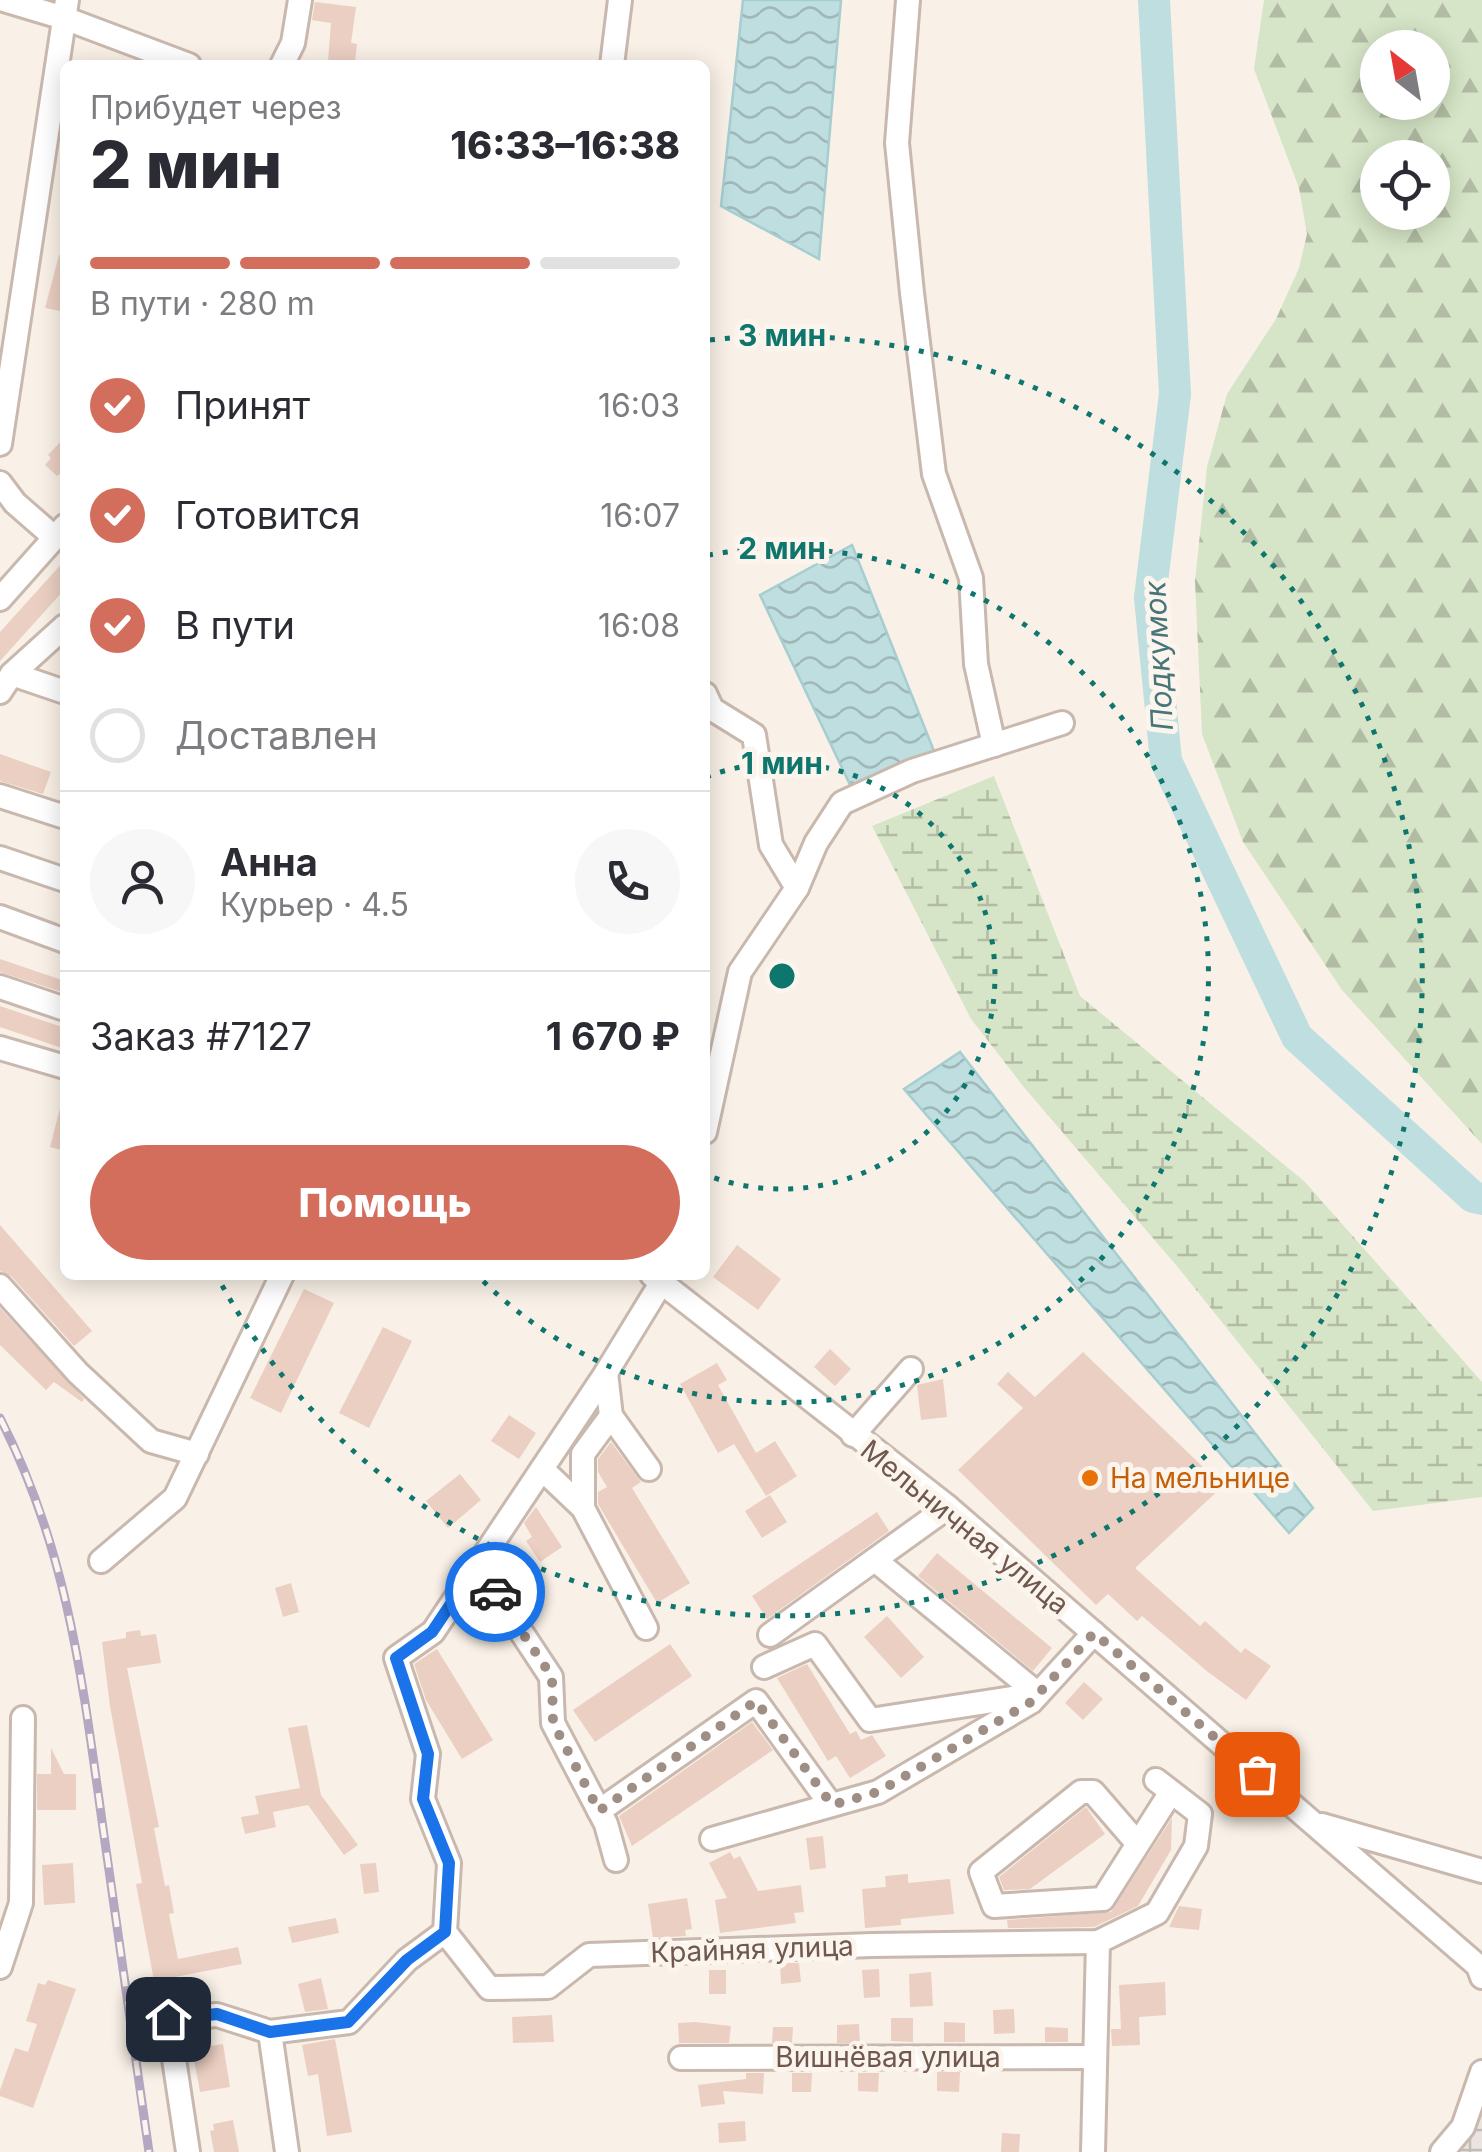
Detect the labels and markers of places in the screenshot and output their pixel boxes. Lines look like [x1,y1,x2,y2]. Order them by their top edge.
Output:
centre of rings [764,958,800,994]
place label: На мельнице [1110,1461,1290,1495]
marker: На мельнице [1079,1467,1101,1489]
pin [1215,1732,1300,1817]
pin [126,1977,211,2062]

